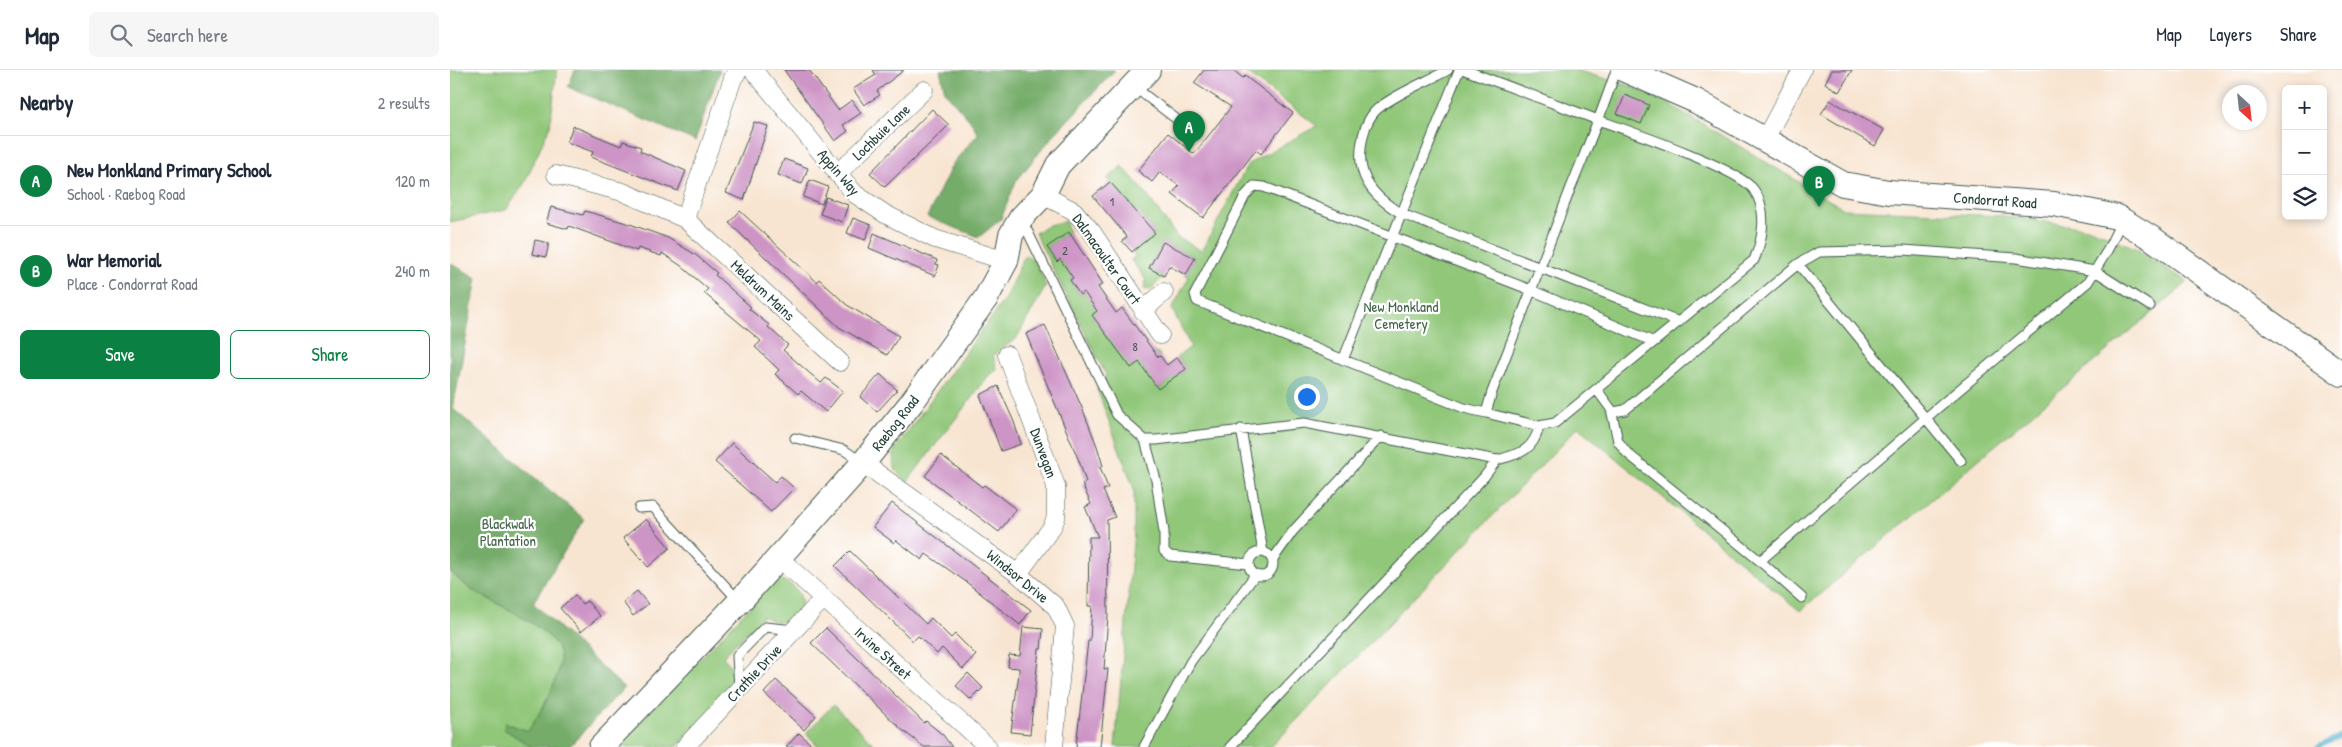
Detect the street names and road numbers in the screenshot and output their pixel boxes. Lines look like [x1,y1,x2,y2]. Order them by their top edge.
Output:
street label: Lochbuie Lane [847,99,915,165]
street label: Appin Way [813,144,865,200]
street label: Condorrat Road [1953,187,2038,213]
street label: Dalmacoulter Court [1068,209,1147,309]
street label: Meldrum Mains [726,255,800,325]
street label: Raebog Road [867,391,924,455]
street label: Dunvegan [1025,425,1063,481]
street label: Windsor Drive [982,544,1054,608]
street label: Irvine Street [850,622,917,685]
street label: Crathie Drive [722,639,786,707]

